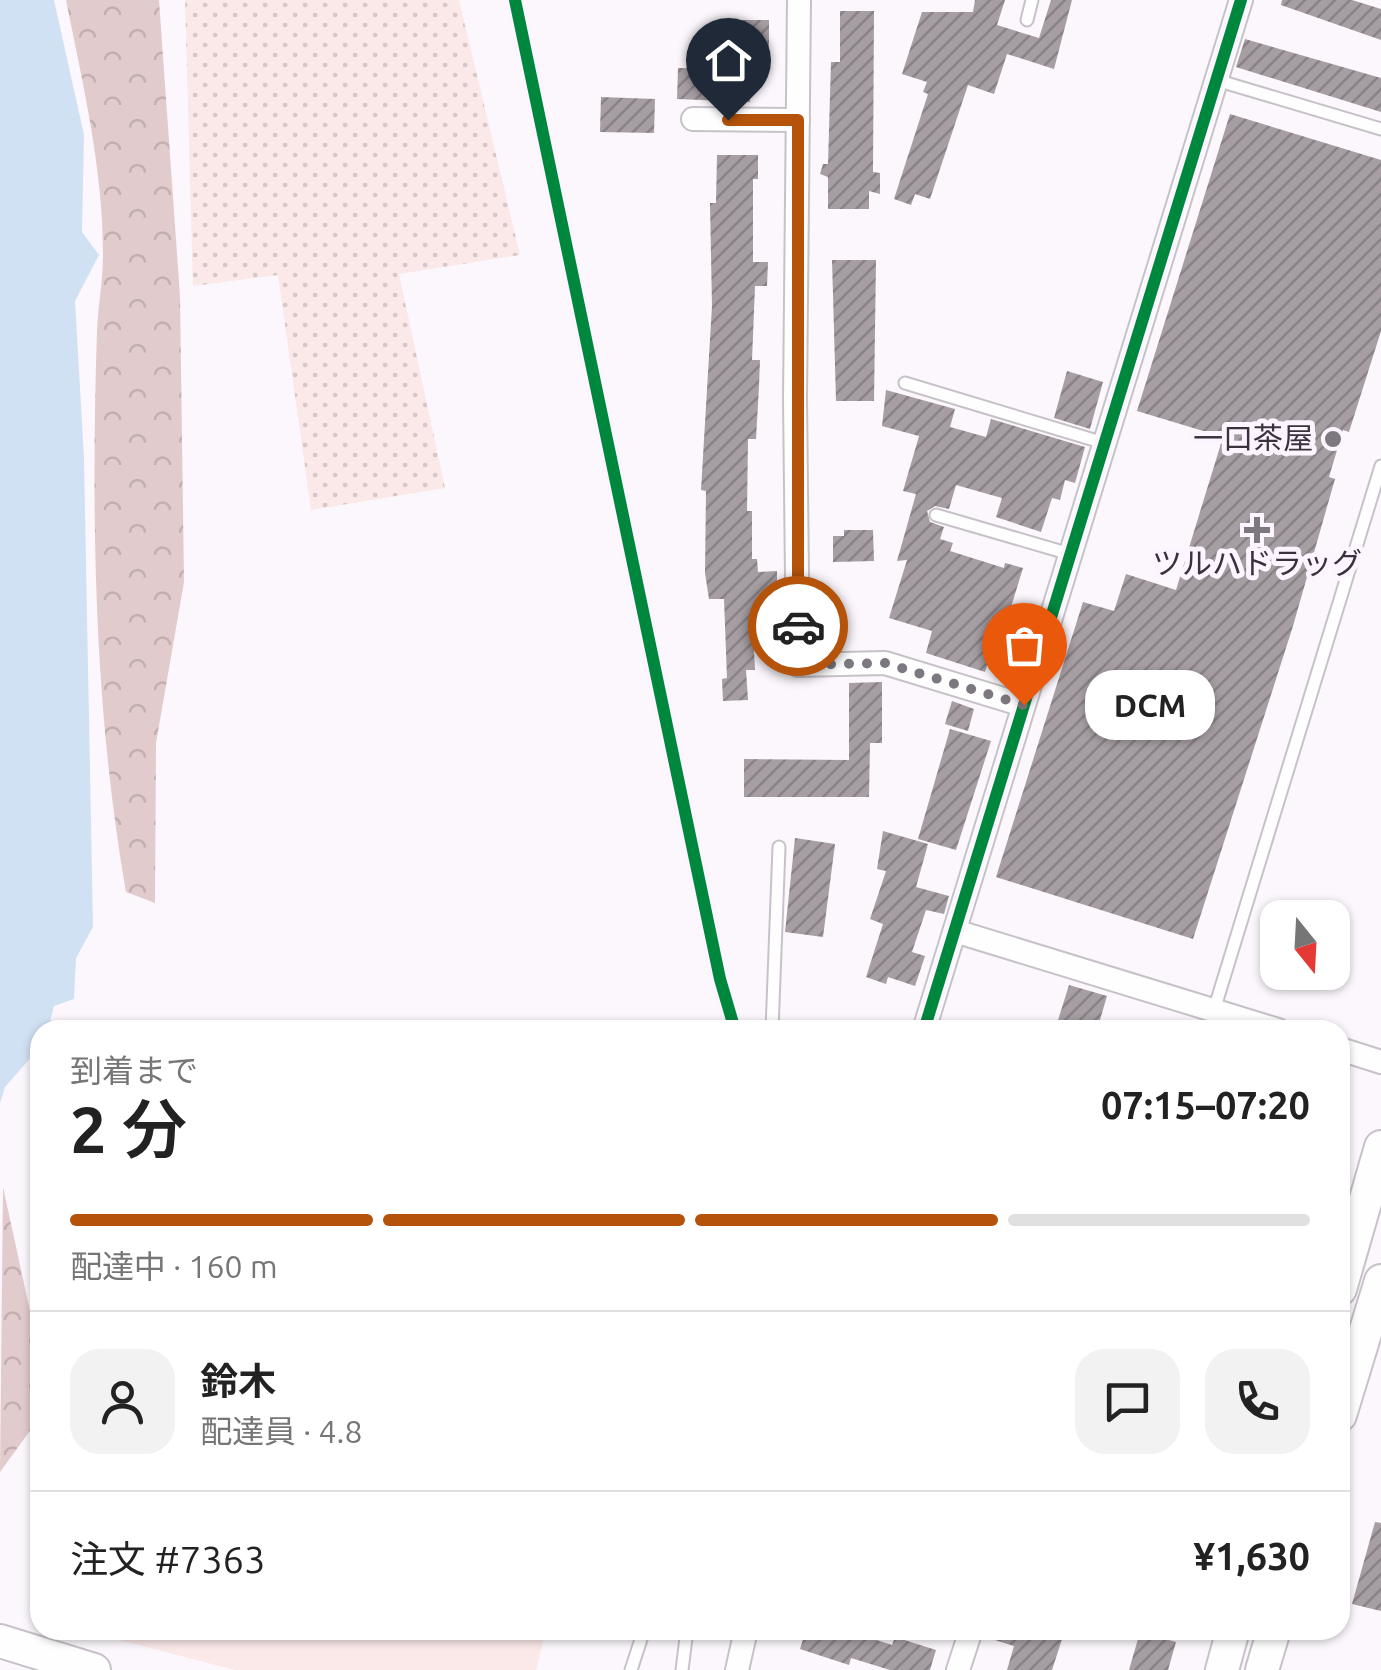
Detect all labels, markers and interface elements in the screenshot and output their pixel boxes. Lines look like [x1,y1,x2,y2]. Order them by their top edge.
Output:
pin [686,18,771,121]
icon: home [701,33,756,88]
place label: 一口茶屋 [1193,421,1313,455]
marker: 一口茶屋 [1322,428,1344,450]
marker: ツルハドラッグ [1246,519,1268,541]
place label: ツルハドラッグ [1152,546,1362,580]
courier [748,576,848,676]
icon: car [771,599,826,654]
pin [982,603,1067,706]
icon: bag [997,618,1052,673]
callout: DCM [1084,670,1214,740]
text: DCM [1114,687,1186,723]
north arrow [1260,900,1350,990]
map controls [1260,900,1350,990]
text: 到着まで [70,1052,198,1088]
text: 07:15–07:20 [1101,1084,1310,1126]
text: 2 分 [70,1092,187,1165]
text: 配達中 · 160 m [70,1248,278,1284]
button: person [70,1349,175,1454]
button: chat [1075,1349,1180,1454]
button: phone [1205,1349,1310,1454]
text: 鈴木 [200,1360,276,1402]
text: 配達員 · 4.8 [200,1413,363,1449]
text: ¥1,630 [1193,1535,1310,1577]
text: 注文 #7363 [70,1538,265,1580]

